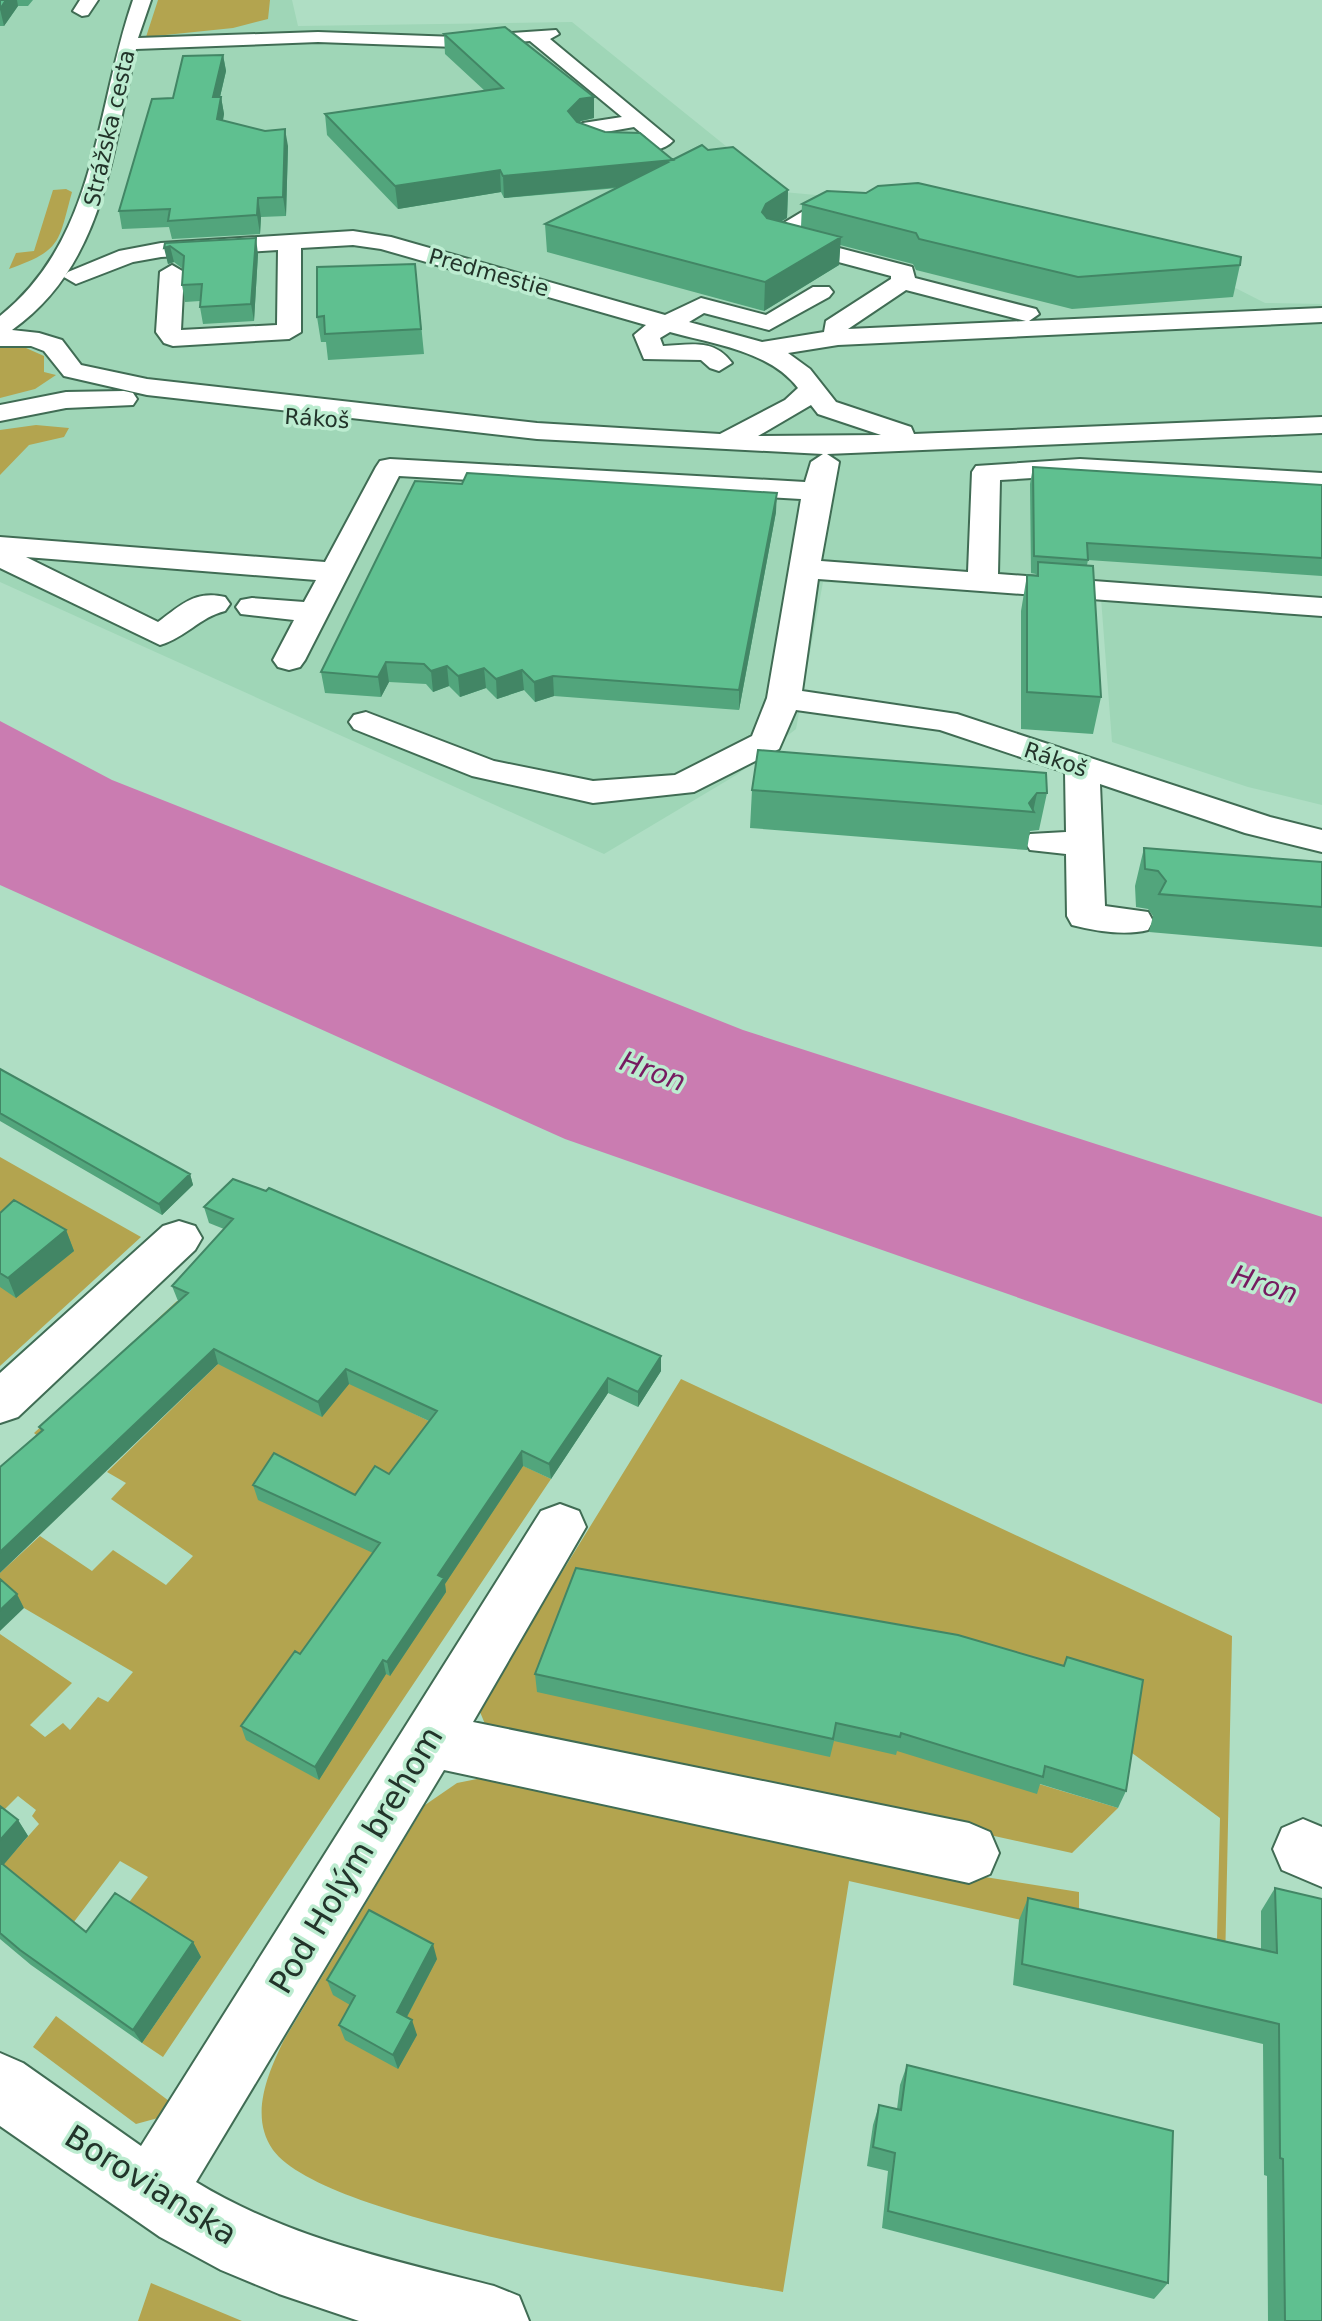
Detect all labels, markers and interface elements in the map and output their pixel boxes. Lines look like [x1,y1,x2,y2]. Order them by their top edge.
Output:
street label: Strážska cesta [79,47,140,209]
street label: Predmestie [426,243,552,302]
street label: Rákoš [284,404,350,433]
street label: Rákoš [1021,737,1091,782]
water label: Hron [615,1044,690,1099]
water label: Hron [1228,1258,1302,1311]
street label: Pod Holým brehom [261,1720,451,2000]
street label: Borovianska [58,2117,244,2253]

